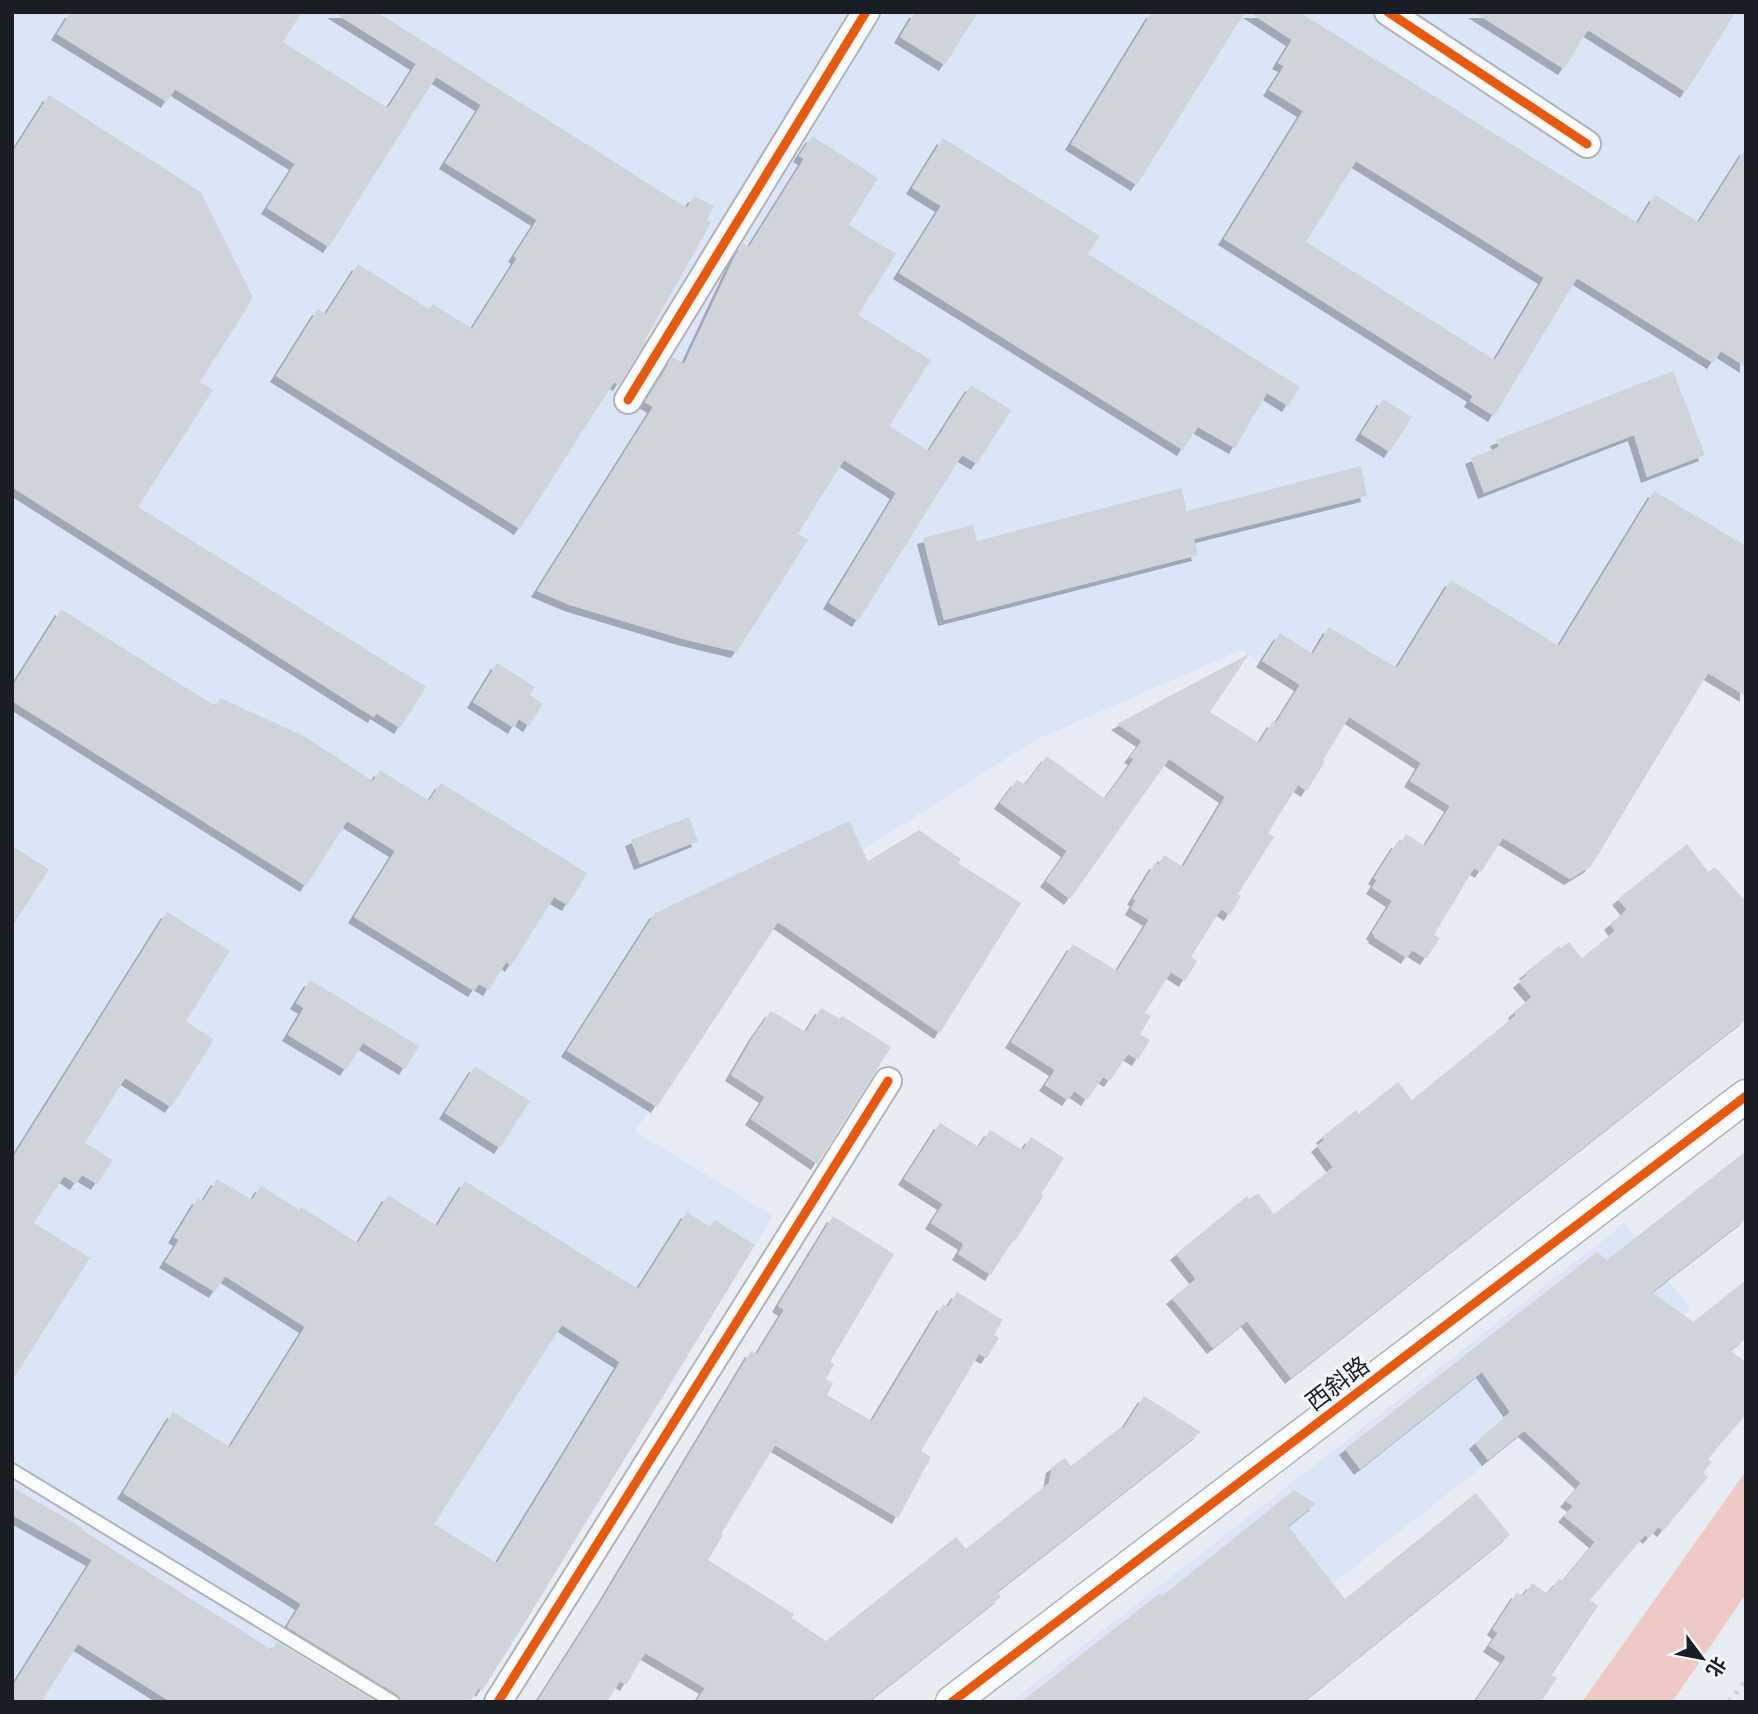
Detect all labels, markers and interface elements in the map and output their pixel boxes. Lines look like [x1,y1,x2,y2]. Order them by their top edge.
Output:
street label: 西斜路 [1297,1347,1377,1419]
north arrow [1667,1623,1737,1693]
text: 北 [1700,1652,1734,1683]

